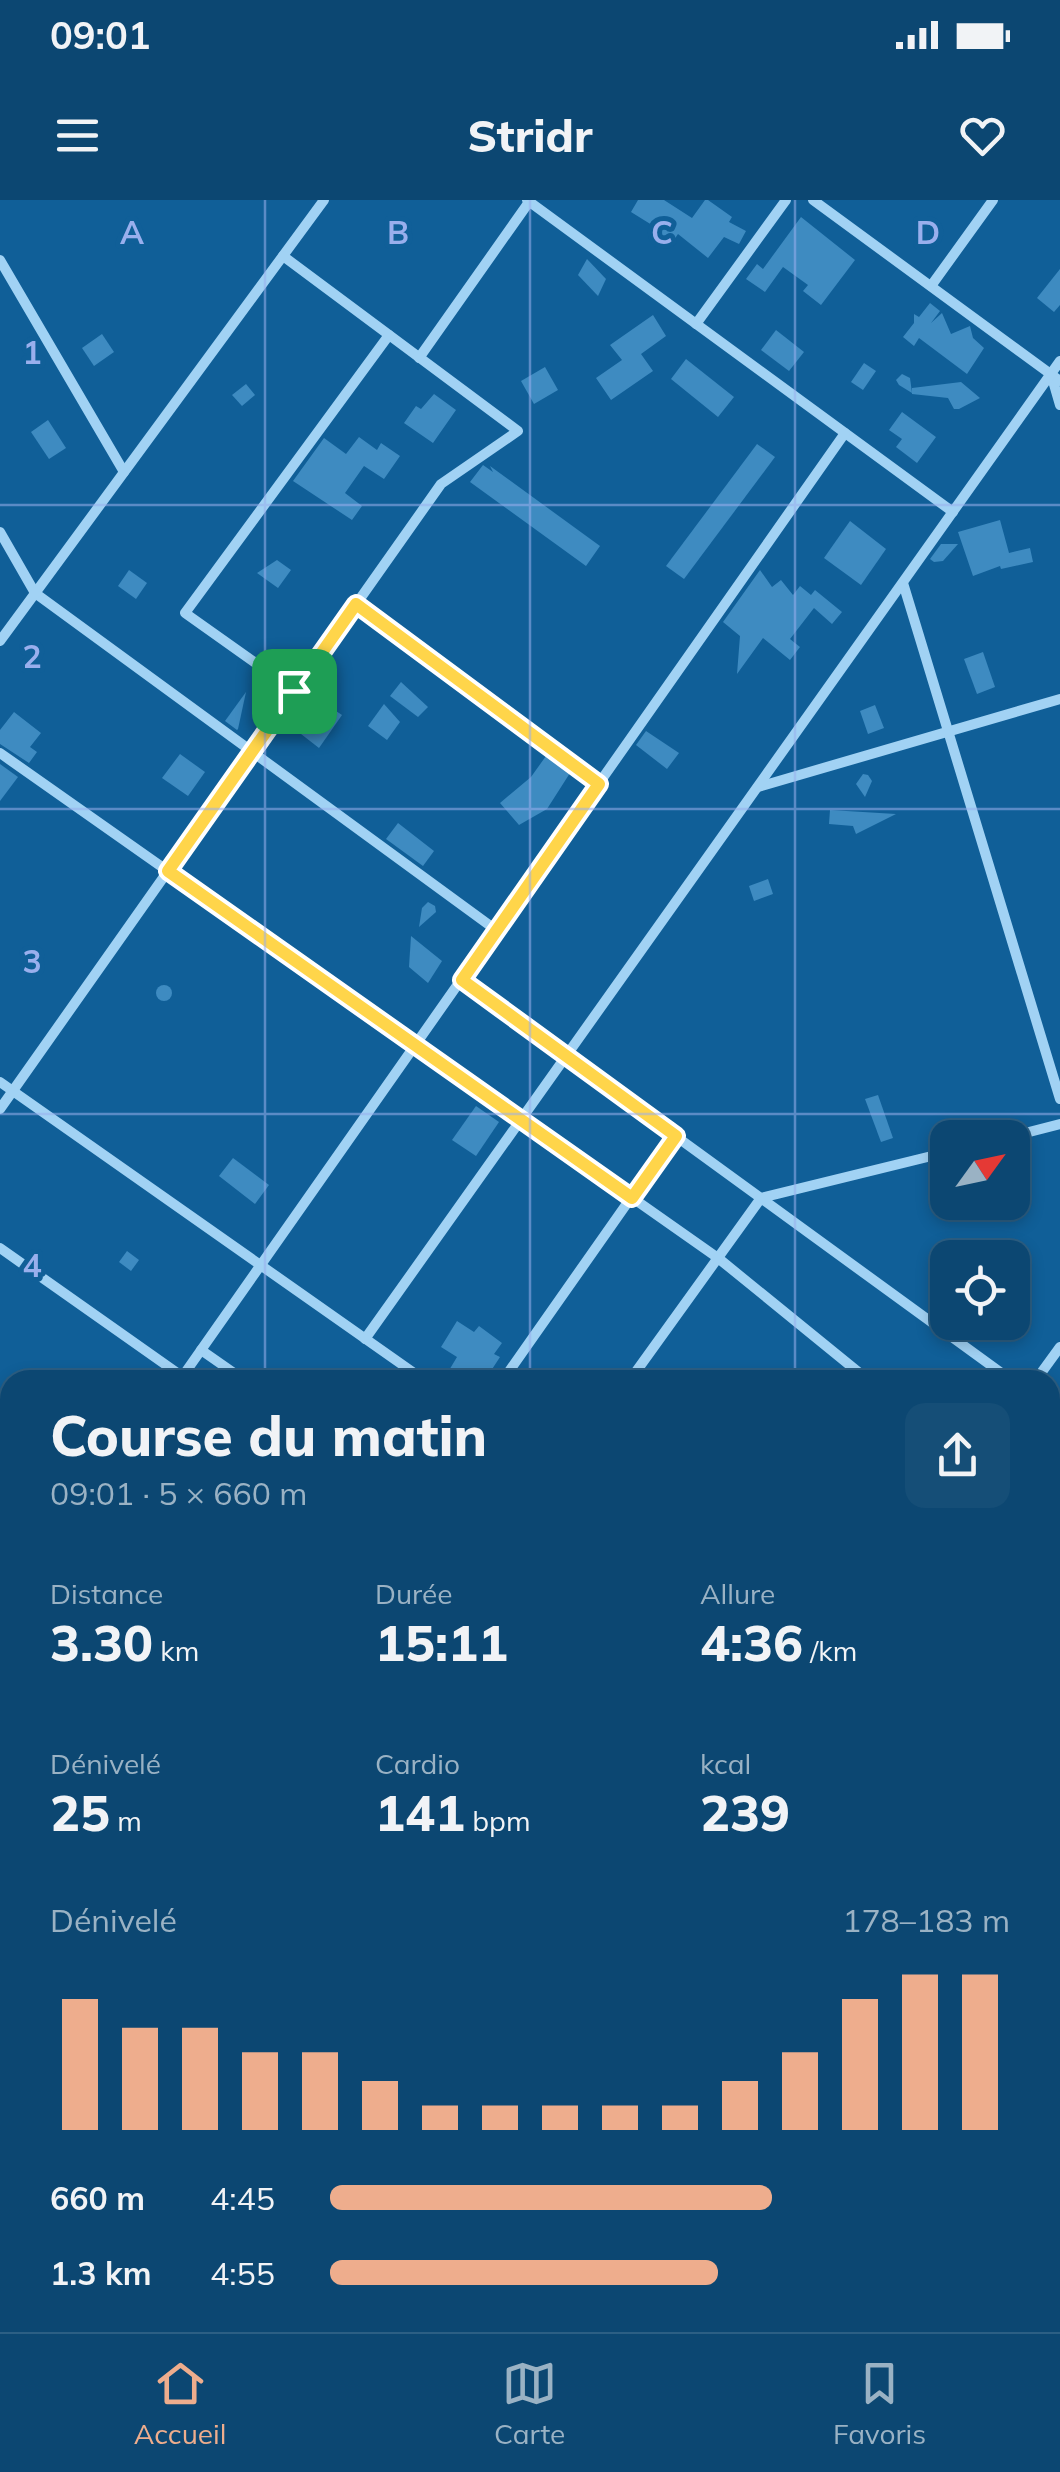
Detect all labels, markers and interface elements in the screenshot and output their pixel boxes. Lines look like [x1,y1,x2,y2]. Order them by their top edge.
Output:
text: 09:01 [50,11,151,59]
text: Stridr [468,107,592,163]
icon: menu [50,108,105,163]
icon: heart [955,108,1010,163]
text: A [120,212,144,252]
text: B [387,212,409,252]
text: C [651,212,673,252]
text: D [916,212,940,252]
text: 1 [22,332,42,372]
text: 2 [22,636,42,676]
pin [252,649,337,734]
icon: arrive [267,664,322,719]
text: 3 [22,941,42,981]
north arrow [930,1120,1030,1220]
map controls [930,1120,1030,1340]
button: locate [930,1240,1030,1340]
text: 4 [22,1245,42,1285]
text: Course du matin [50,1401,487,1470]
button: share [905,1403,1010,1508]
text: 09:01 · 5 × 660 m [50,1473,307,1513]
text: Distance [50,1576,163,1611]
text: Durée [375,1576,453,1611]
text: Allure [700,1576,775,1611]
text: 3.30 [50,1611,153,1674]
text: 15:11 [375,1611,508,1674]
text: 4:36 [700,1611,803,1674]
text: km [153,1633,199,1668]
text: /km [803,1633,857,1668]
text: Dénivelé [50,1746,161,1781]
text: Cardio [375,1746,460,1781]
text: kcal [700,1746,751,1781]
text: 25 [50,1781,110,1844]
text: 141 [375,1781,465,1844]
text: 239 [700,1781,790,1844]
text: m [110,1803,142,1838]
text: bpm [465,1803,531,1838]
text: Dénivelé [50,1900,177,1940]
text: 178–183 m [842,1900,1010,1940]
text: 660 m [50,2178,145,2218]
text: 4:45 [210,2178,275,2218]
text: 1.3 km [50,2253,152,2293]
text: 4:55 [210,2253,275,2293]
tab: Accueil [134,2356,226,2451]
tab: Carte [494,2356,565,2451]
tab: Favoris [833,2356,926,2451]

